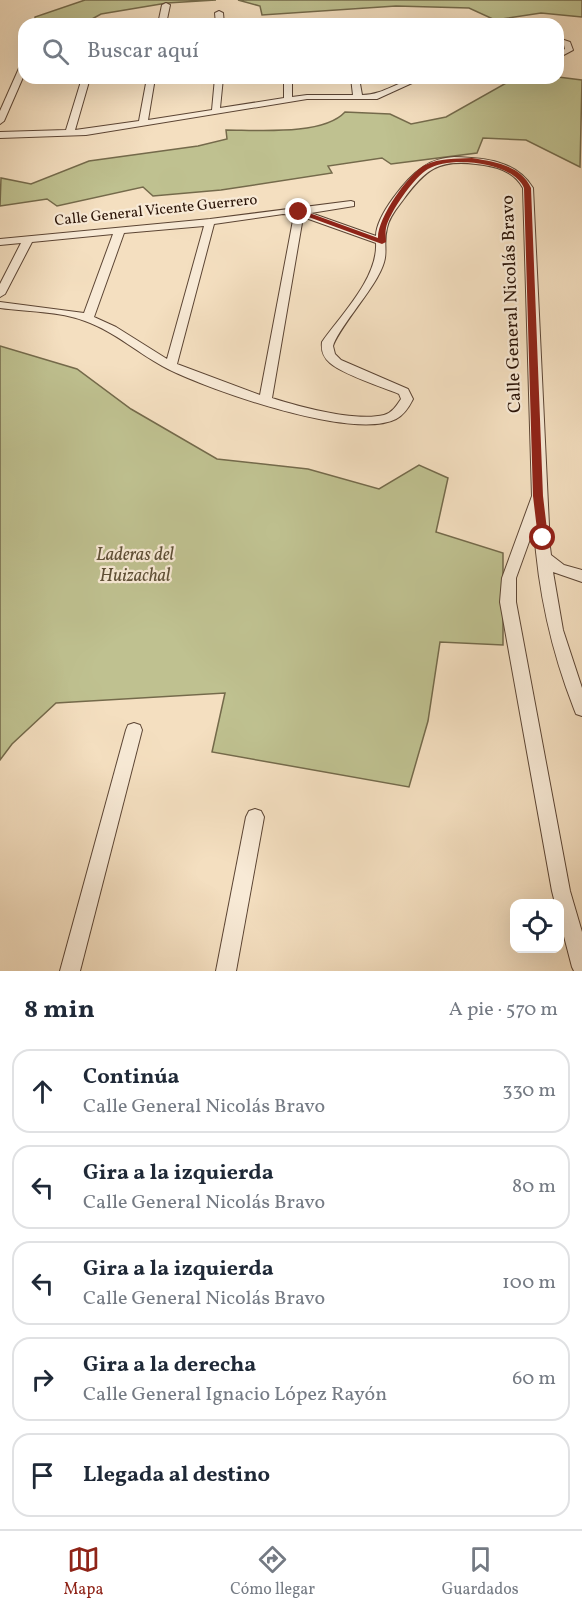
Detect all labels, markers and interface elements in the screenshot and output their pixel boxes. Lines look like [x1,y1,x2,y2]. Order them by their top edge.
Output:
search box [18,18,564,84]
icon: search [39,35,72,68]
text: Buscar aquí [87,36,199,67]
street label: Calle General Vicente Guerrero [54,190,258,232]
street label: Calle General Nicolás Bravo [496,195,528,413]
route end [285,198,311,224]
route start [529,524,555,550]
park label: Laderas del Huizachal [96,543,174,589]
map controls [510,899,564,953]
button: locate [510,899,564,953]
text: 8 min [24,992,95,1028]
text: A pie · 570 m [449,996,558,1024]
text: Continúa [83,1062,180,1093]
icon: ahead [26,1075,59,1108]
text: 330 m [502,1077,556,1105]
text: Calle General Nicolás Bravo [83,1093,325,1121]
text: Gira a la izquierda [83,1158,274,1189]
icon: left [26,1171,59,1204]
text: 80 m [512,1173,556,1201]
text: Calle General Nicolás Bravo [83,1189,325,1217]
text: Gira a la izquierda [83,1254,274,1285]
icon: left [26,1267,59,1300]
text: 100 m [502,1269,556,1297]
text: Calle General Nicolás Bravo [83,1285,325,1313]
text: Gira a la derecha [83,1350,256,1381]
icon: right [26,1363,59,1396]
text: 60 m [512,1365,556,1393]
text: Calle General Ignacio López Rayón [83,1381,387,1409]
icon: arrive [26,1459,59,1492]
text: Llegada al destino [83,1460,270,1491]
tab: Mapa [63,1543,103,1601]
tab: Cómo llegar [230,1543,315,1601]
tab: Guardados [442,1543,519,1601]

